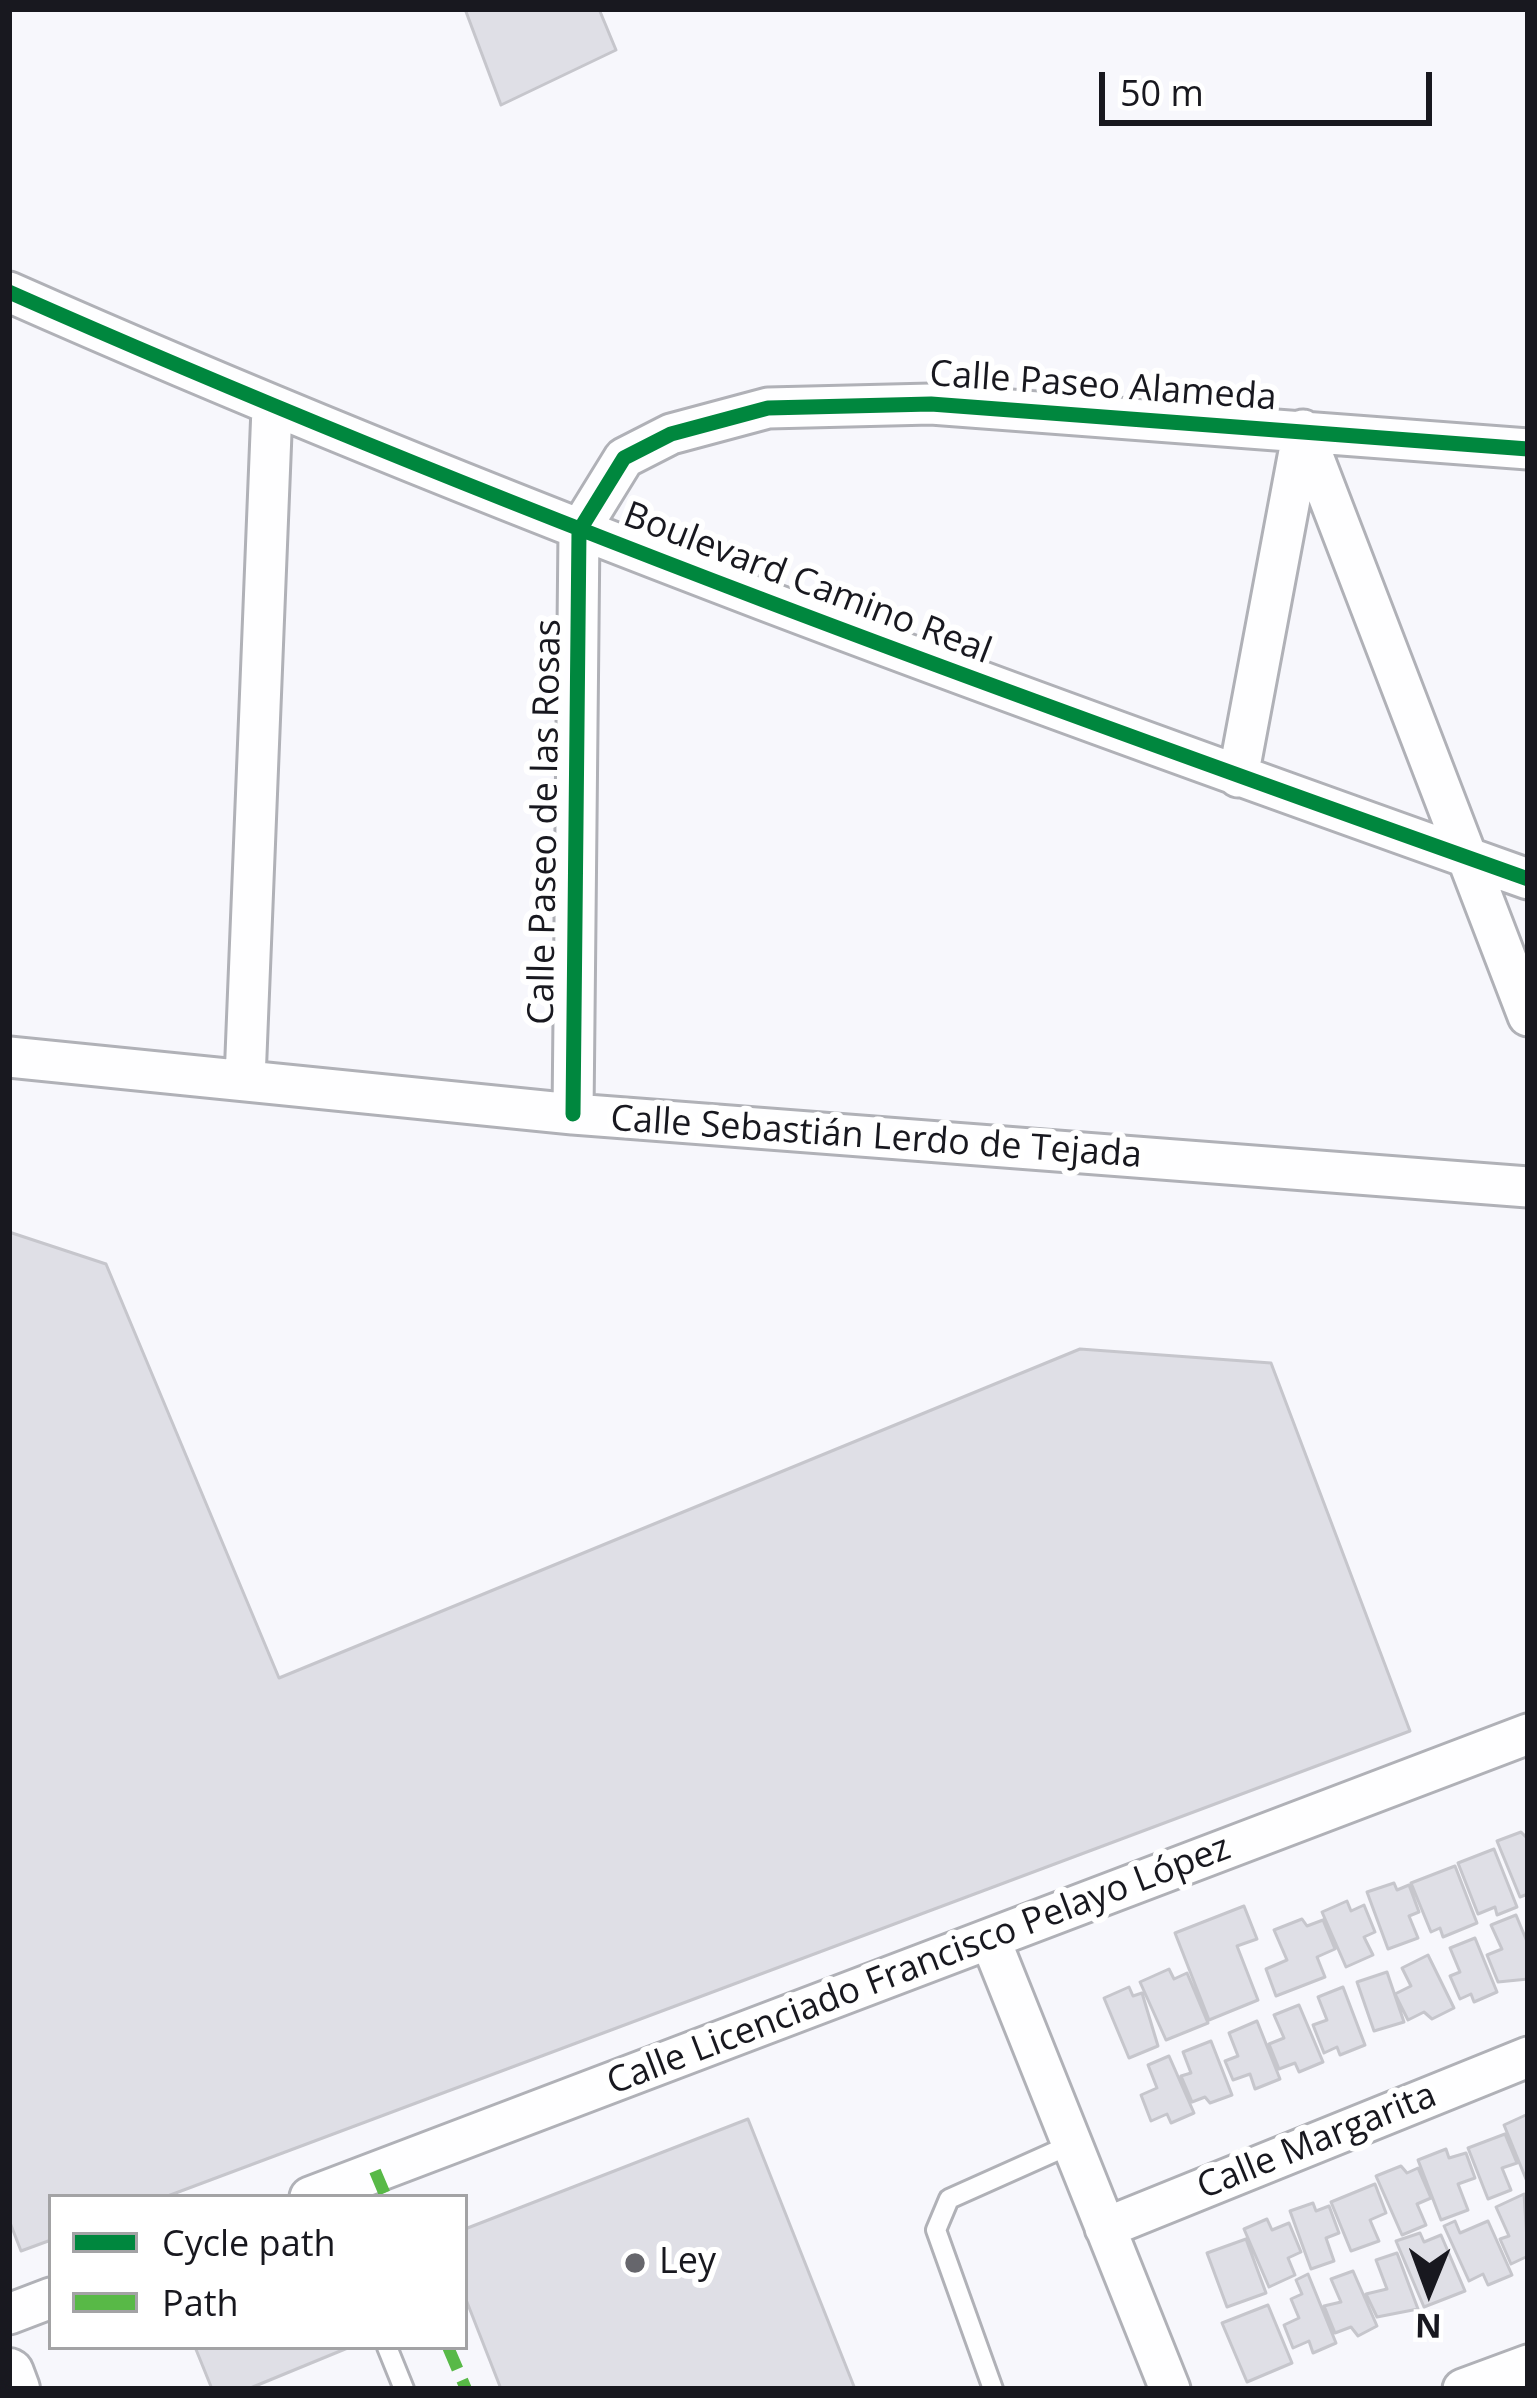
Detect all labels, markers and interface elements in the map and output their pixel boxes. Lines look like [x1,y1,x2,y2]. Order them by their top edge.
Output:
scale bar [1105,48,1438,122]
text: 50 m [1120,68,1204,117]
street label: Calle Paseo Alameda [928,353,1278,421]
street label: Boulevard Camino Real [617,494,997,674]
street label: Calle Paseo de las Rosas [521,619,571,1025]
street label: Calle Sebastián Lerdo de Tejada [609,1098,1143,1178]
street label: Calle Licenciado Francisco Pelayo López [601,1827,1237,2105]
street label: Calle Margarita [1191,2074,1443,2210]
legend [48,2194,468,2350]
text: Cycle path [162,2218,336,2267]
north arrow [1369,2230,1489,2350]
place label: Ley [659,2241,716,2285]
marker: Ley [622,2250,648,2276]
text: Path [162,2278,239,2327]
text: N [1415,2304,1442,2349]

